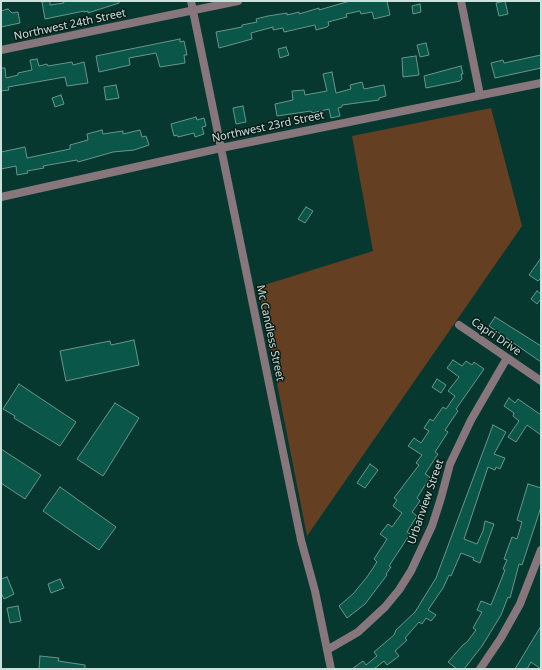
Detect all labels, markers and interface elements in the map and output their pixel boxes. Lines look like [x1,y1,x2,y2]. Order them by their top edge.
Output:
street label: Northwest 24th Street [13,7,127,43]
street label: Northwest 23rd Street [211,109,325,145]
street label: Mc Candless Street [253,284,287,382]
street label: Capri Drive [469,315,523,359]
street label: Urbanview Street [405,458,447,546]

